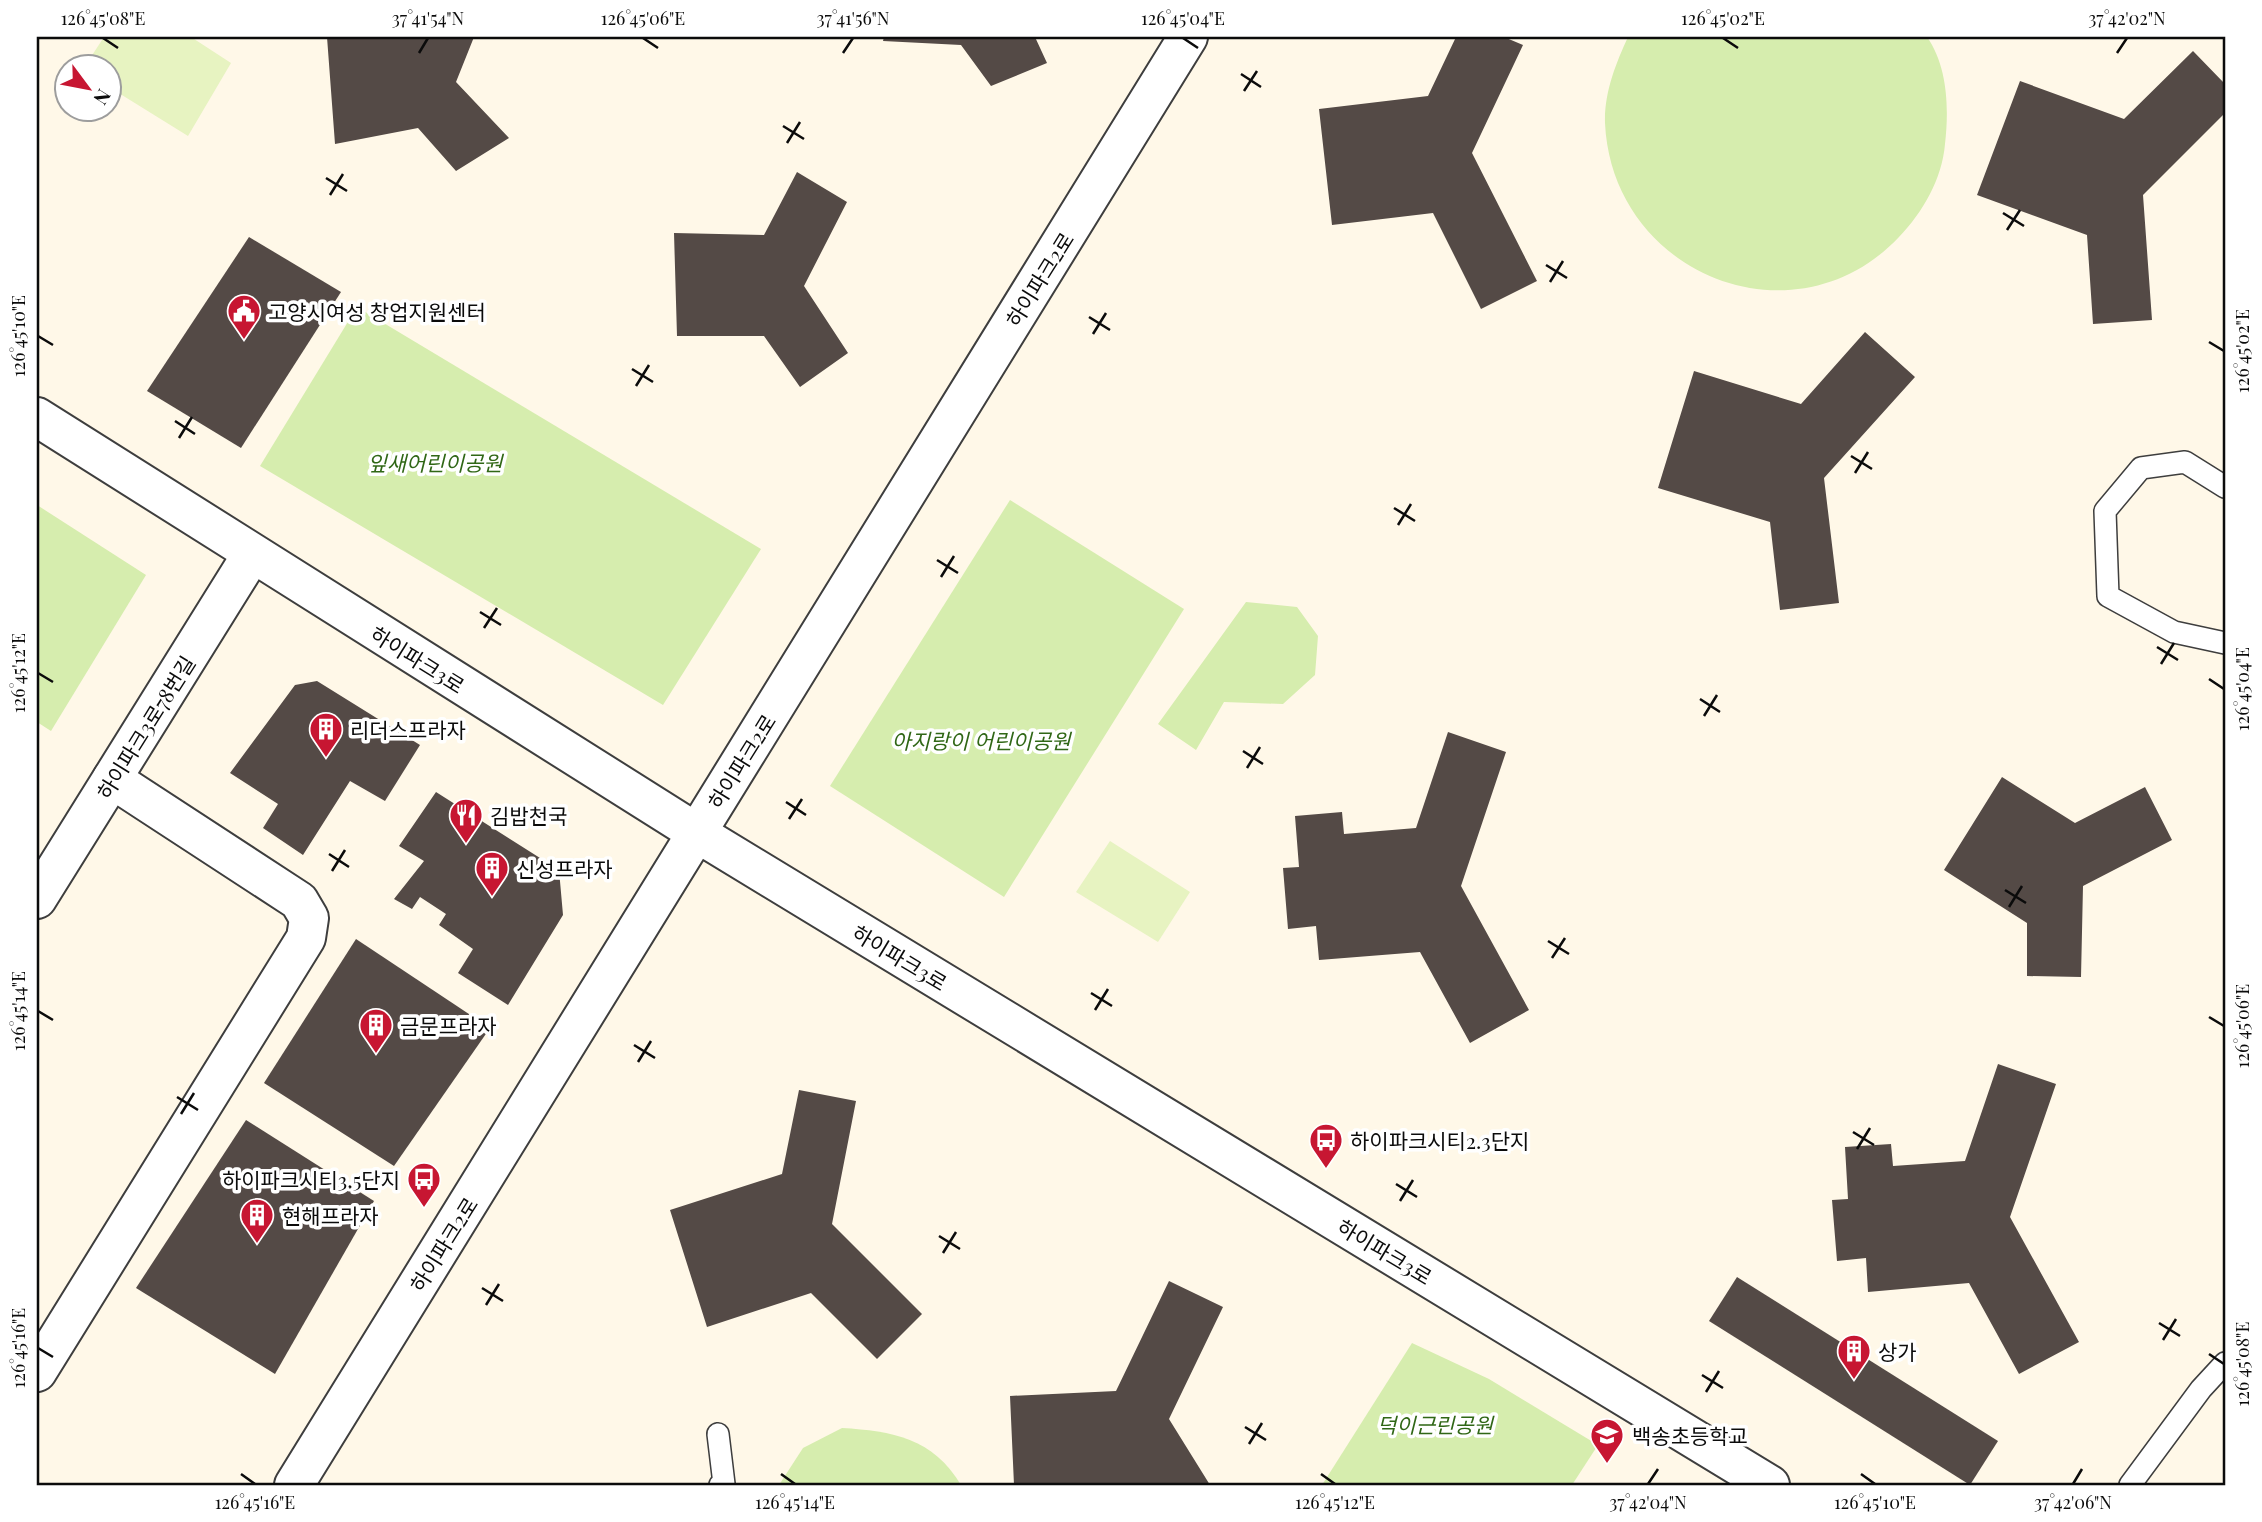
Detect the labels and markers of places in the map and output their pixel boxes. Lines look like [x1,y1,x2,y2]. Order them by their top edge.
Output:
public building icon: 고양시여성 창업지원센터 [225,292,263,341]
place label: 고양시여성 창업지원센터 [268,297,486,325]
building icon: 리더스프라자 [307,710,345,759]
place label: 리더스프라자 [350,715,466,743]
restaurant icon: 김밥천국 [447,796,485,845]
place label: 김밥천국 [490,801,567,829]
building icon: 신성프라자 [473,849,511,898]
place label: 신성프라자 [516,854,613,882]
building icon: 금문프라자 [357,1006,395,1055]
place label: 금문프라자 [400,1011,497,1039]
bus stop icon: 하이파크시티2.3단지 [1307,1121,1345,1170]
place label: 하이파크시티2.3단지 [1350,1126,1529,1154]
bus stop icon: 하이파크시티3.5단지 [405,1160,443,1209]
place label: 하이파크시티3.5단지 [222,1165,400,1193]
building icon: 현해프라자 [238,1196,276,1245]
place label: 현해프라자 [282,1201,379,1229]
building icon: 상가 [1835,1332,1873,1381]
place label: 상가 [1878,1337,1917,1365]
school or university icon: 백송초등학교 [1588,1416,1626,1465]
place label: 백송초등학교 [1632,1421,1748,1449]

